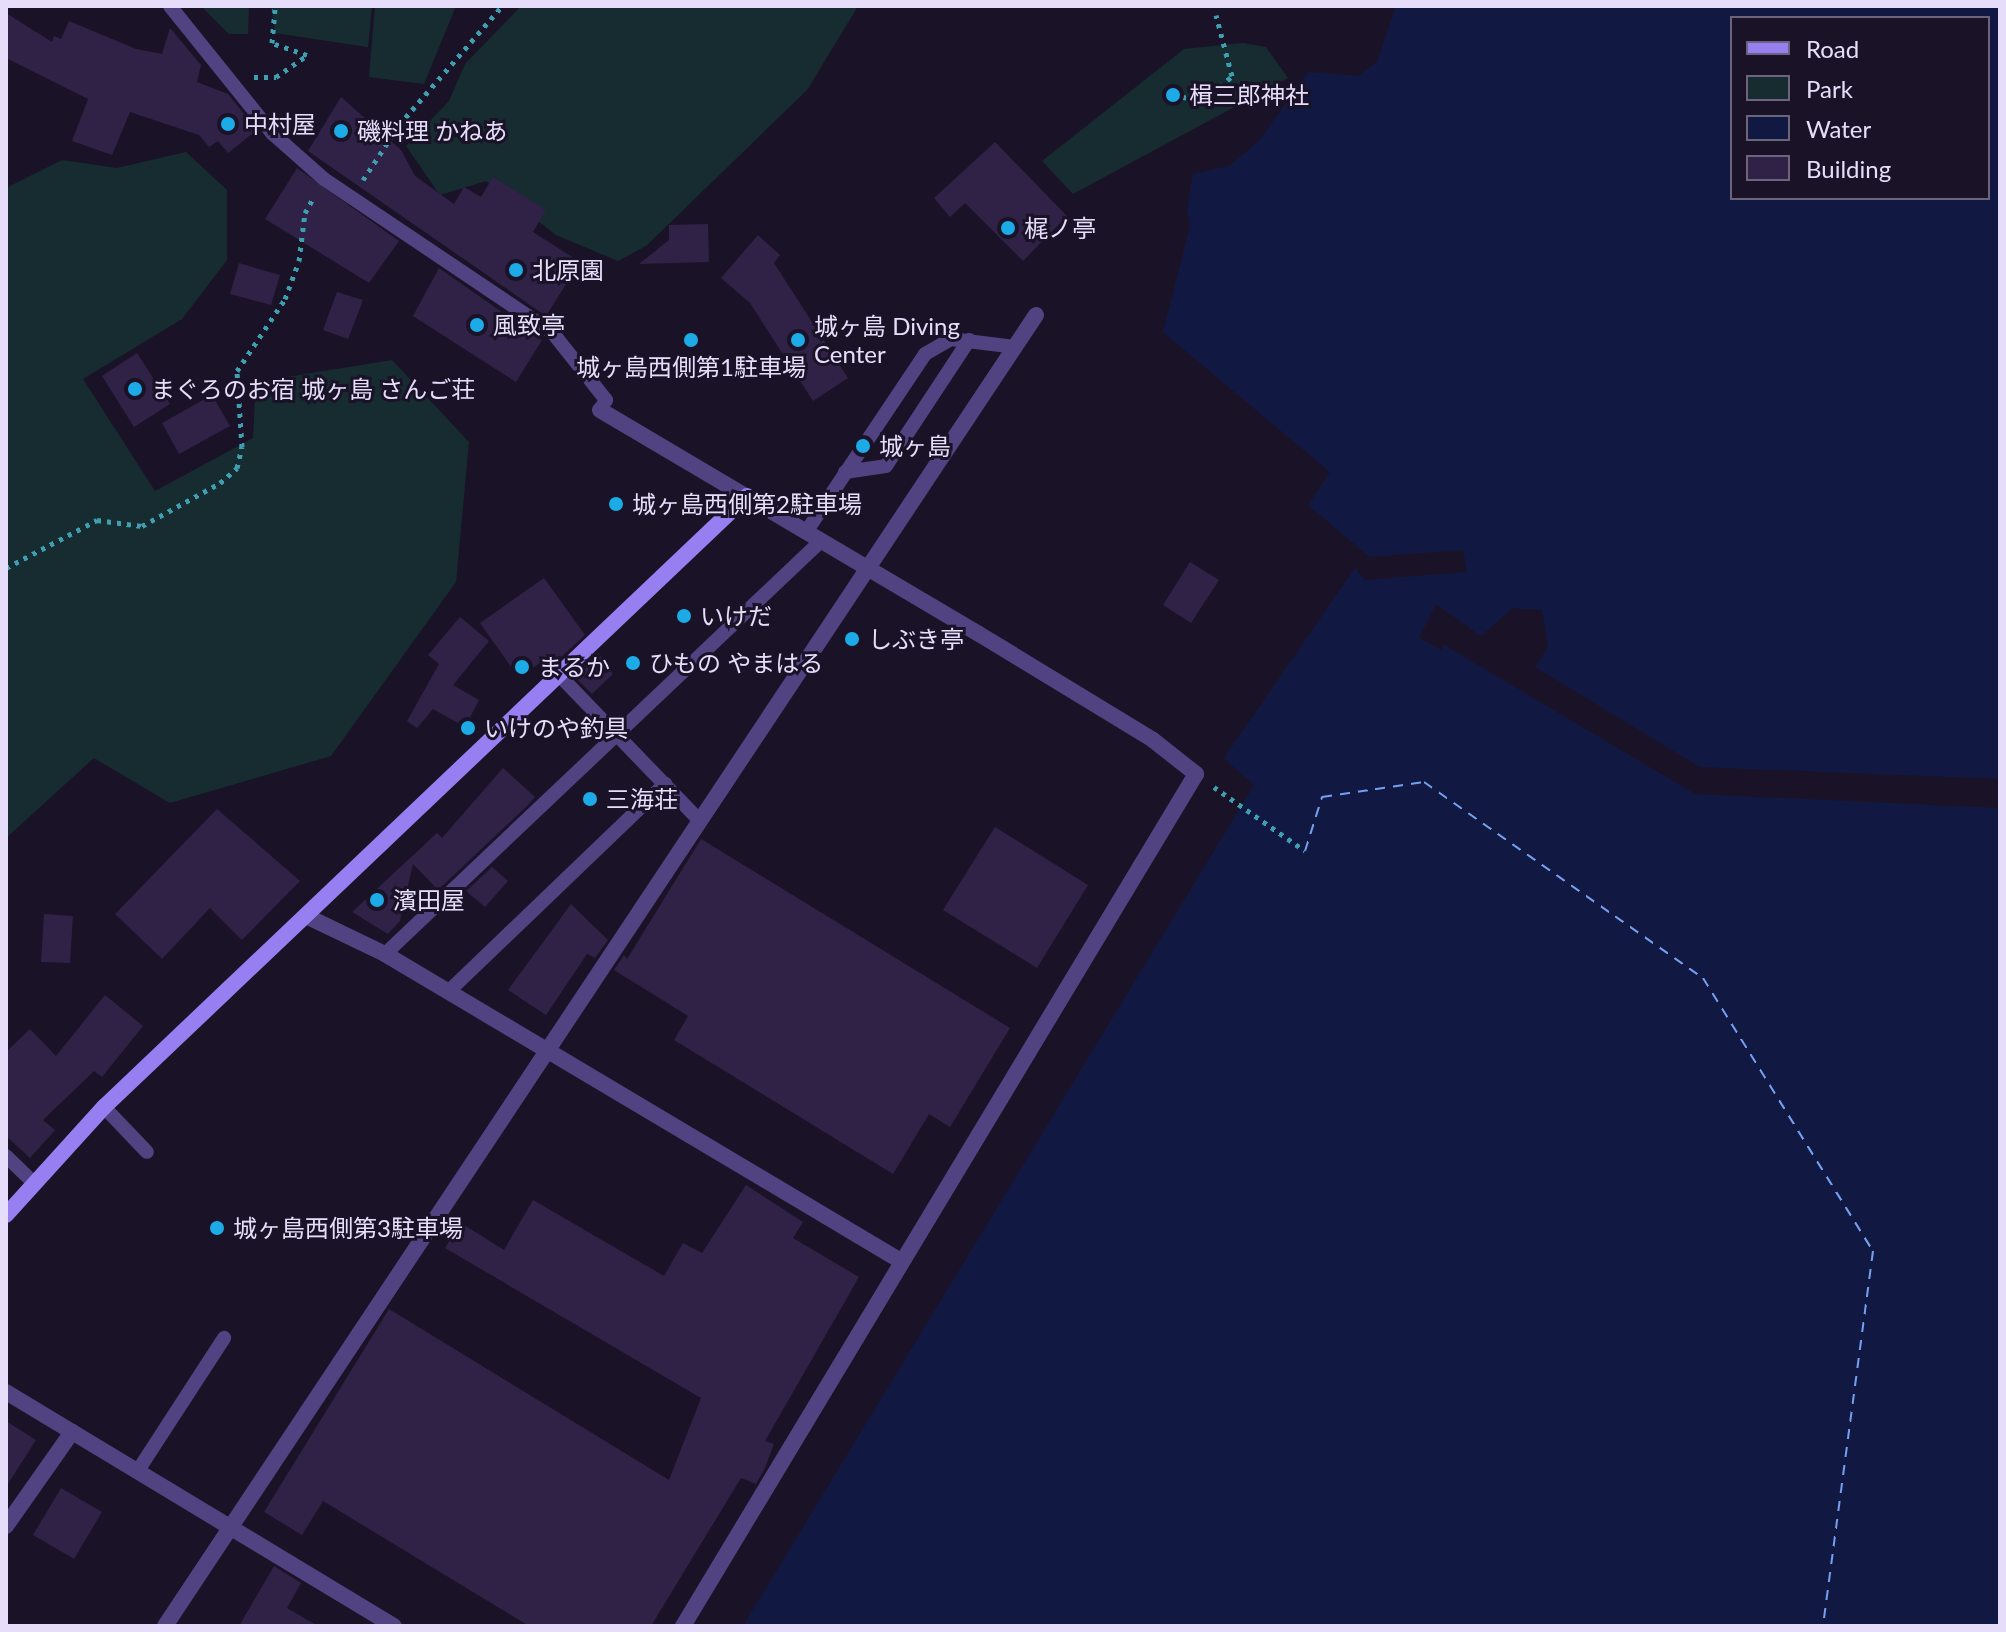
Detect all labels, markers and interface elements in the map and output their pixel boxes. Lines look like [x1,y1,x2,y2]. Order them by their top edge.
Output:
legend [1730,16,1990,200]
text: Road [1806,34,1859,63]
text: Park [1806,74,1853,103]
place label: 楫三郎神社 [1189,81,1309,109]
marker: 楫三郎神社 [1164,86,1182,104]
place label: 中村屋 [244,110,316,138]
text: Water [1806,114,1871,143]
marker: 中村屋 [219,115,237,133]
place label: 磯料理 かねあ [357,117,507,145]
marker: 磯料理 かねあ [332,122,350,140]
text: Building [1806,154,1891,183]
place label: 梶ノ亭 [1024,214,1096,242]
marker: 梶ノ亭 [999,219,1017,237]
place label: 北原園 [532,256,604,284]
marker: 北原園 [507,261,525,279]
place label: 風致亭 [493,311,565,339]
place label: 城ヶ島 Diving Center [814,312,960,368]
marker: 風致亭 [468,316,486,334]
marker: 城ヶ島西側第1駐車場 [682,331,700,349]
marker: 城ヶ島 Diving Center [789,331,807,349]
place label: 城ヶ島西側第1駐車場 [576,353,806,381]
place label: まぐろのお宿 城ヶ島 さんご荘 [151,375,475,403]
marker: まぐろのお宿 城ヶ島 さんご荘 [126,380,144,398]
place label: 城ヶ島 [879,432,951,460]
marker: 城ヶ島 [854,437,872,455]
place label: 城ヶ島西側第2駐車場 [632,490,862,518]
marker: 城ヶ島西側第2駐車場 [607,495,625,513]
place label: いけだ [700,602,772,630]
marker: いけだ [675,607,693,625]
place label: しぶき亭 [868,625,964,653]
marker: しぶき亭 [843,630,861,648]
place label: ひもの やまはる [649,649,823,677]
place label: まるか [538,653,610,681]
marker: ひもの やまはる [624,654,642,672]
marker: まるか [513,658,531,676]
place label: いけのや釣具 [484,714,628,742]
marker: いけのや釣具 [459,719,477,737]
place label: 三海荘 [606,785,678,813]
marker: 三海荘 [581,790,599,808]
place label: 濱田屋 [393,886,465,914]
marker: 濱田屋 [368,891,386,909]
place label: 城ヶ島西側第3駐車場 [233,1214,463,1242]
marker: 城ヶ島西側第3駐車場 [208,1219,226,1237]

